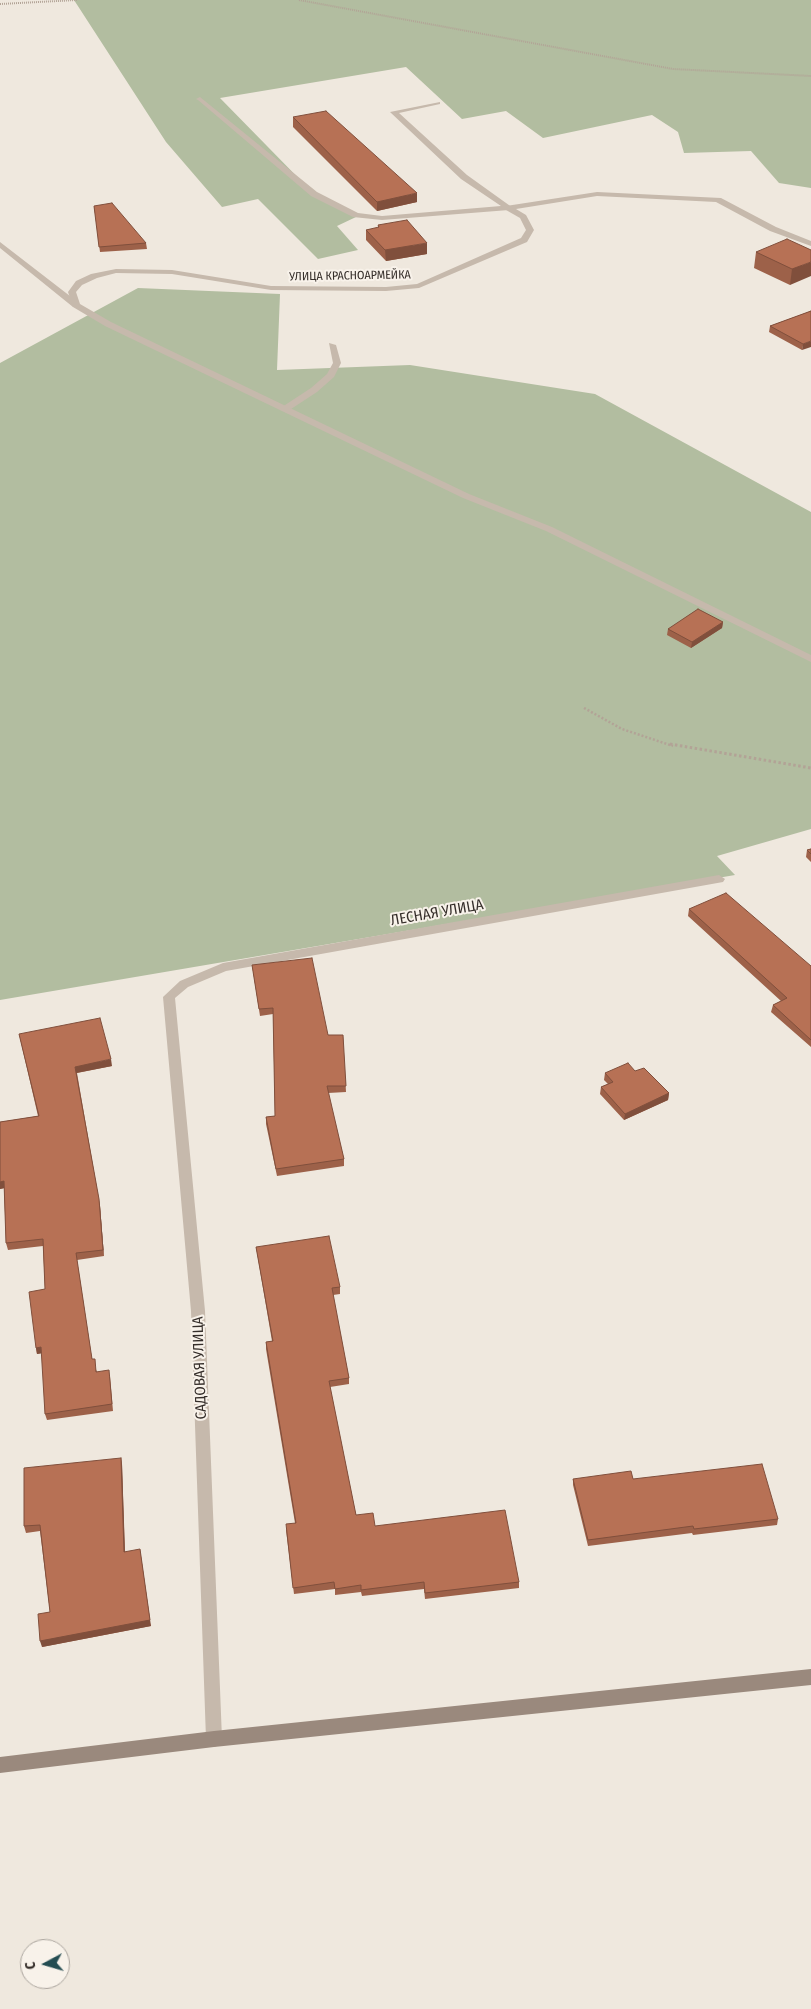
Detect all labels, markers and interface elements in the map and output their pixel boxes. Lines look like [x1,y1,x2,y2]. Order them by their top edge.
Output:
street label: УЛИЦА КРАСНОАРМЕЙКА [289,268,411,284]
street label: ЛЕСНАЯ УЛИЦА [389,896,485,930]
street label: САДОВАЯ УЛИЦА [189,1316,211,1420]
north arrow [20,1939,70,1989]
text: С [22,1961,39,1970]

